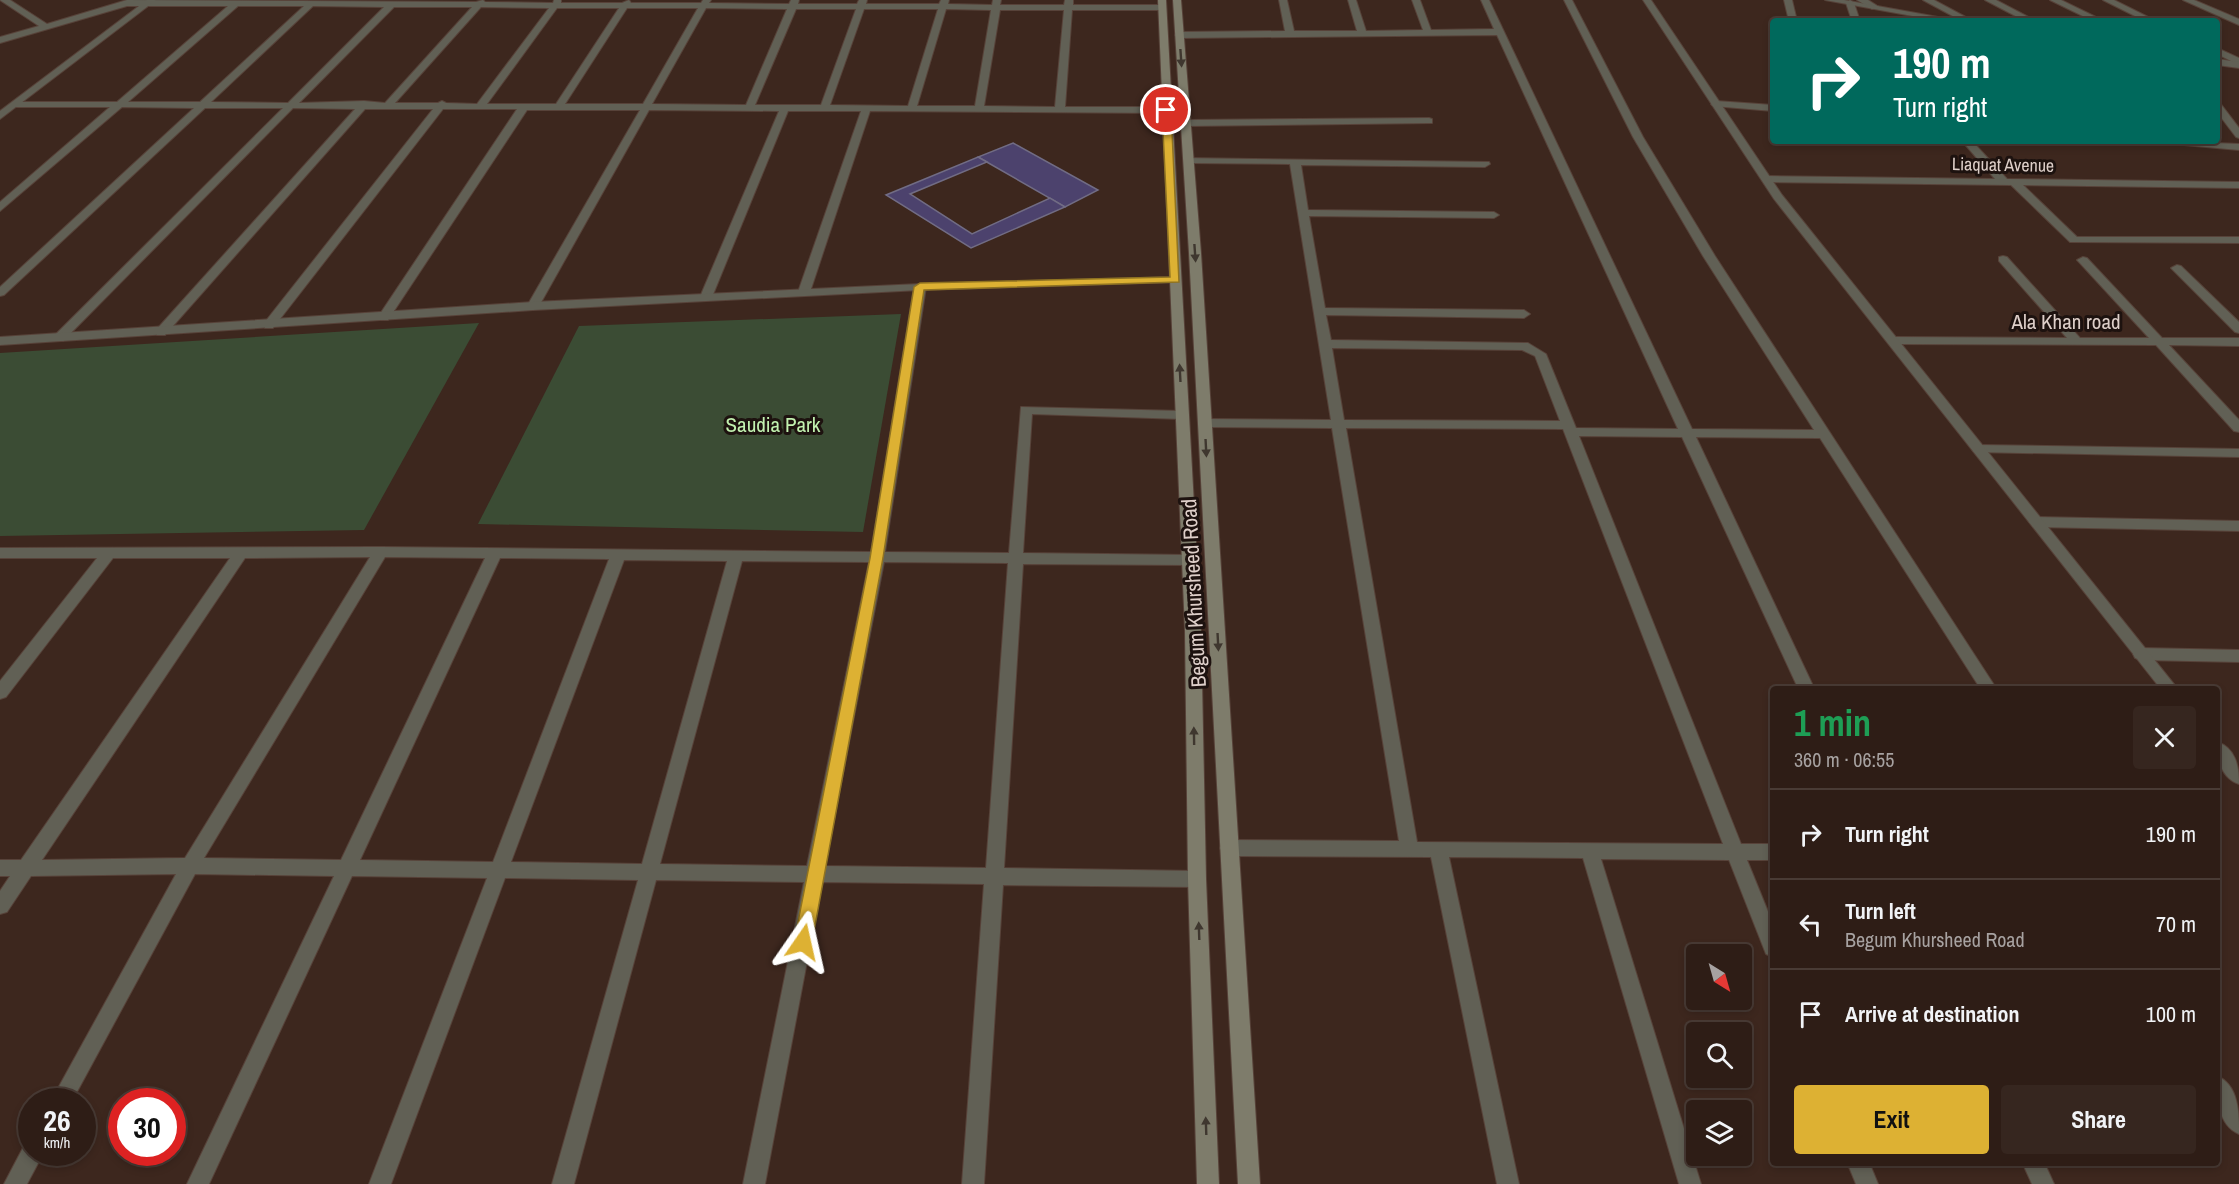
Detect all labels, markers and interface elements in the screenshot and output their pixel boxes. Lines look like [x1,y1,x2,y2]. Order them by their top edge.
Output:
text: 190 m [1893,35,1991,91]
icon: right [1794,42,1872,120]
one-way arrow [1176,49,1185,68]
pin [1140,84,1191,135]
text: Turn right [1893,89,1987,125]
icon: arrive [1149,93,1182,126]
street label: Liaquat Avenue [1952,151,2054,178]
one-way arrow [1190,243,1199,262]
street label: Ala Khan road [2010,307,2121,336]
one-way arrow [1176,364,1185,383]
park label: Saudia Park [726,410,821,439]
one-way arrow [1202,438,1211,457]
street label: Begum Khursheed Road [1174,498,1213,688]
one-way arrow [1213,633,1222,652]
text: 1 min [1794,699,1871,747]
button: close [2133,706,2196,769]
one-way arrow [1190,726,1199,745]
text: 360 m · 06:55 [1794,746,1894,773]
icon: right [1794,818,1827,851]
text: Turn right [1845,819,1929,849]
text: 190 m [2146,819,2196,849]
text: Turn left [1845,896,1916,926]
icon: left [1794,908,1827,941]
text: 70 m [2156,909,2196,939]
position arrow [771,910,835,974]
one-way arrow [1194,921,1203,940]
text: Begum Khursheed Road [1845,926,2025,953]
north arrow [1686,944,1752,1010]
map controls [1686,944,1752,1166]
icon: arrive [1794,998,1827,1031]
text: Arrive at destination [1845,999,2019,1029]
text: 100 m [2146,999,2196,1029]
button: search [1686,1022,1752,1088]
button: Exit [1794,1085,1989,1154]
button: Share [2001,1085,2196,1154]
speed limit sign: 30 [108,1088,186,1166]
text: 26 [43,1100,71,1140]
button: layers [1686,1100,1752,1166]
one-way arrow [1201,1116,1210,1135]
text: km/h [44,1132,70,1153]

